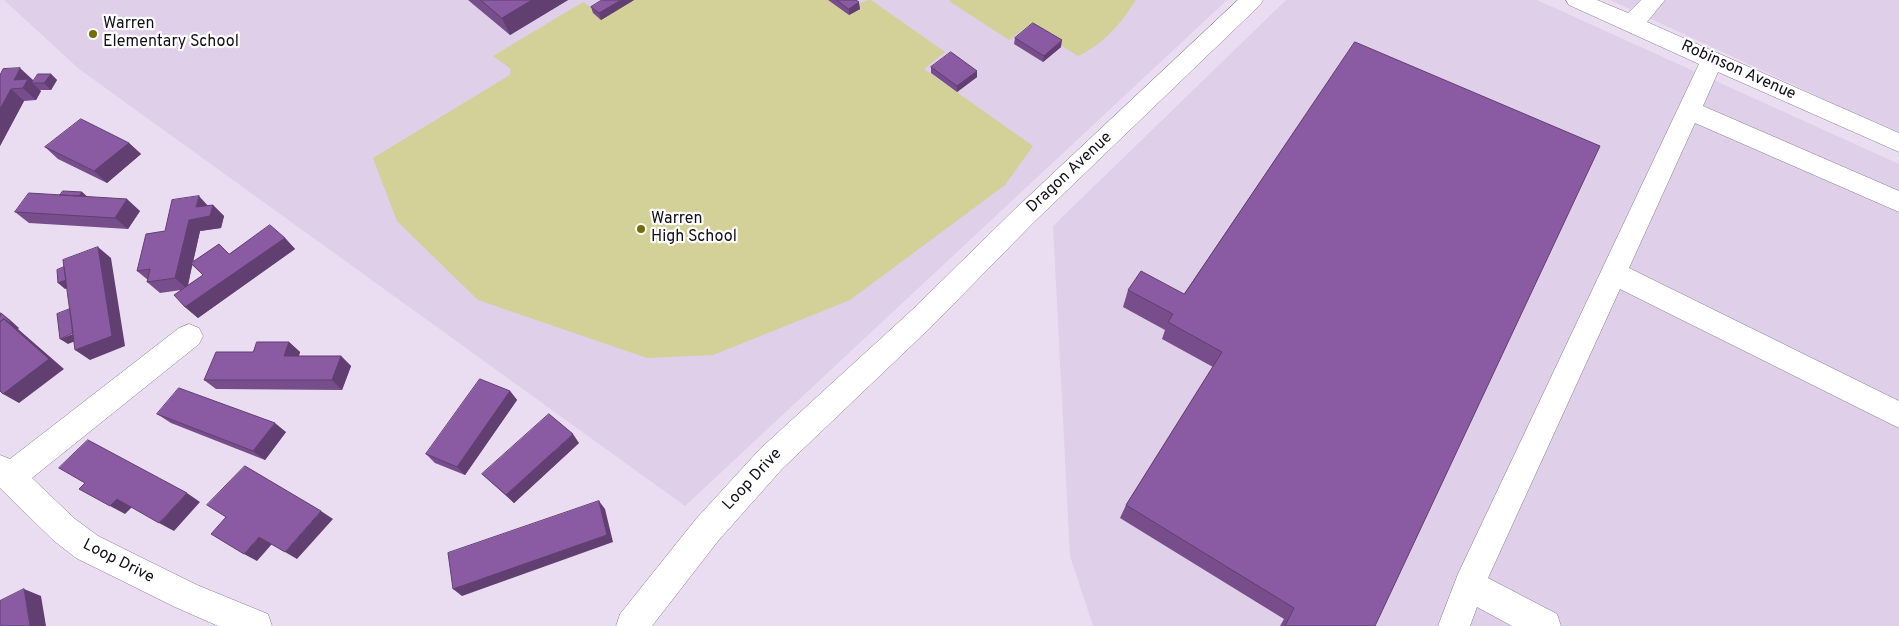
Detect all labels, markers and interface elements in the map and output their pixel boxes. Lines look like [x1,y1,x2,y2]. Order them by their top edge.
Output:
place label: Warren Elementary School [103,15,239,53]
marker: Warren Elementary School [87,28,99,40]
street label: Robinson Avenue [1678,37,1798,105]
street label: Dragon Avenue [1023,129,1117,217]
place label: Warren High School [651,210,737,248]
marker: Warren High School [635,223,647,235]
street label: Loop Drive [719,445,787,515]
street label: Loop Drive [79,536,157,588]

